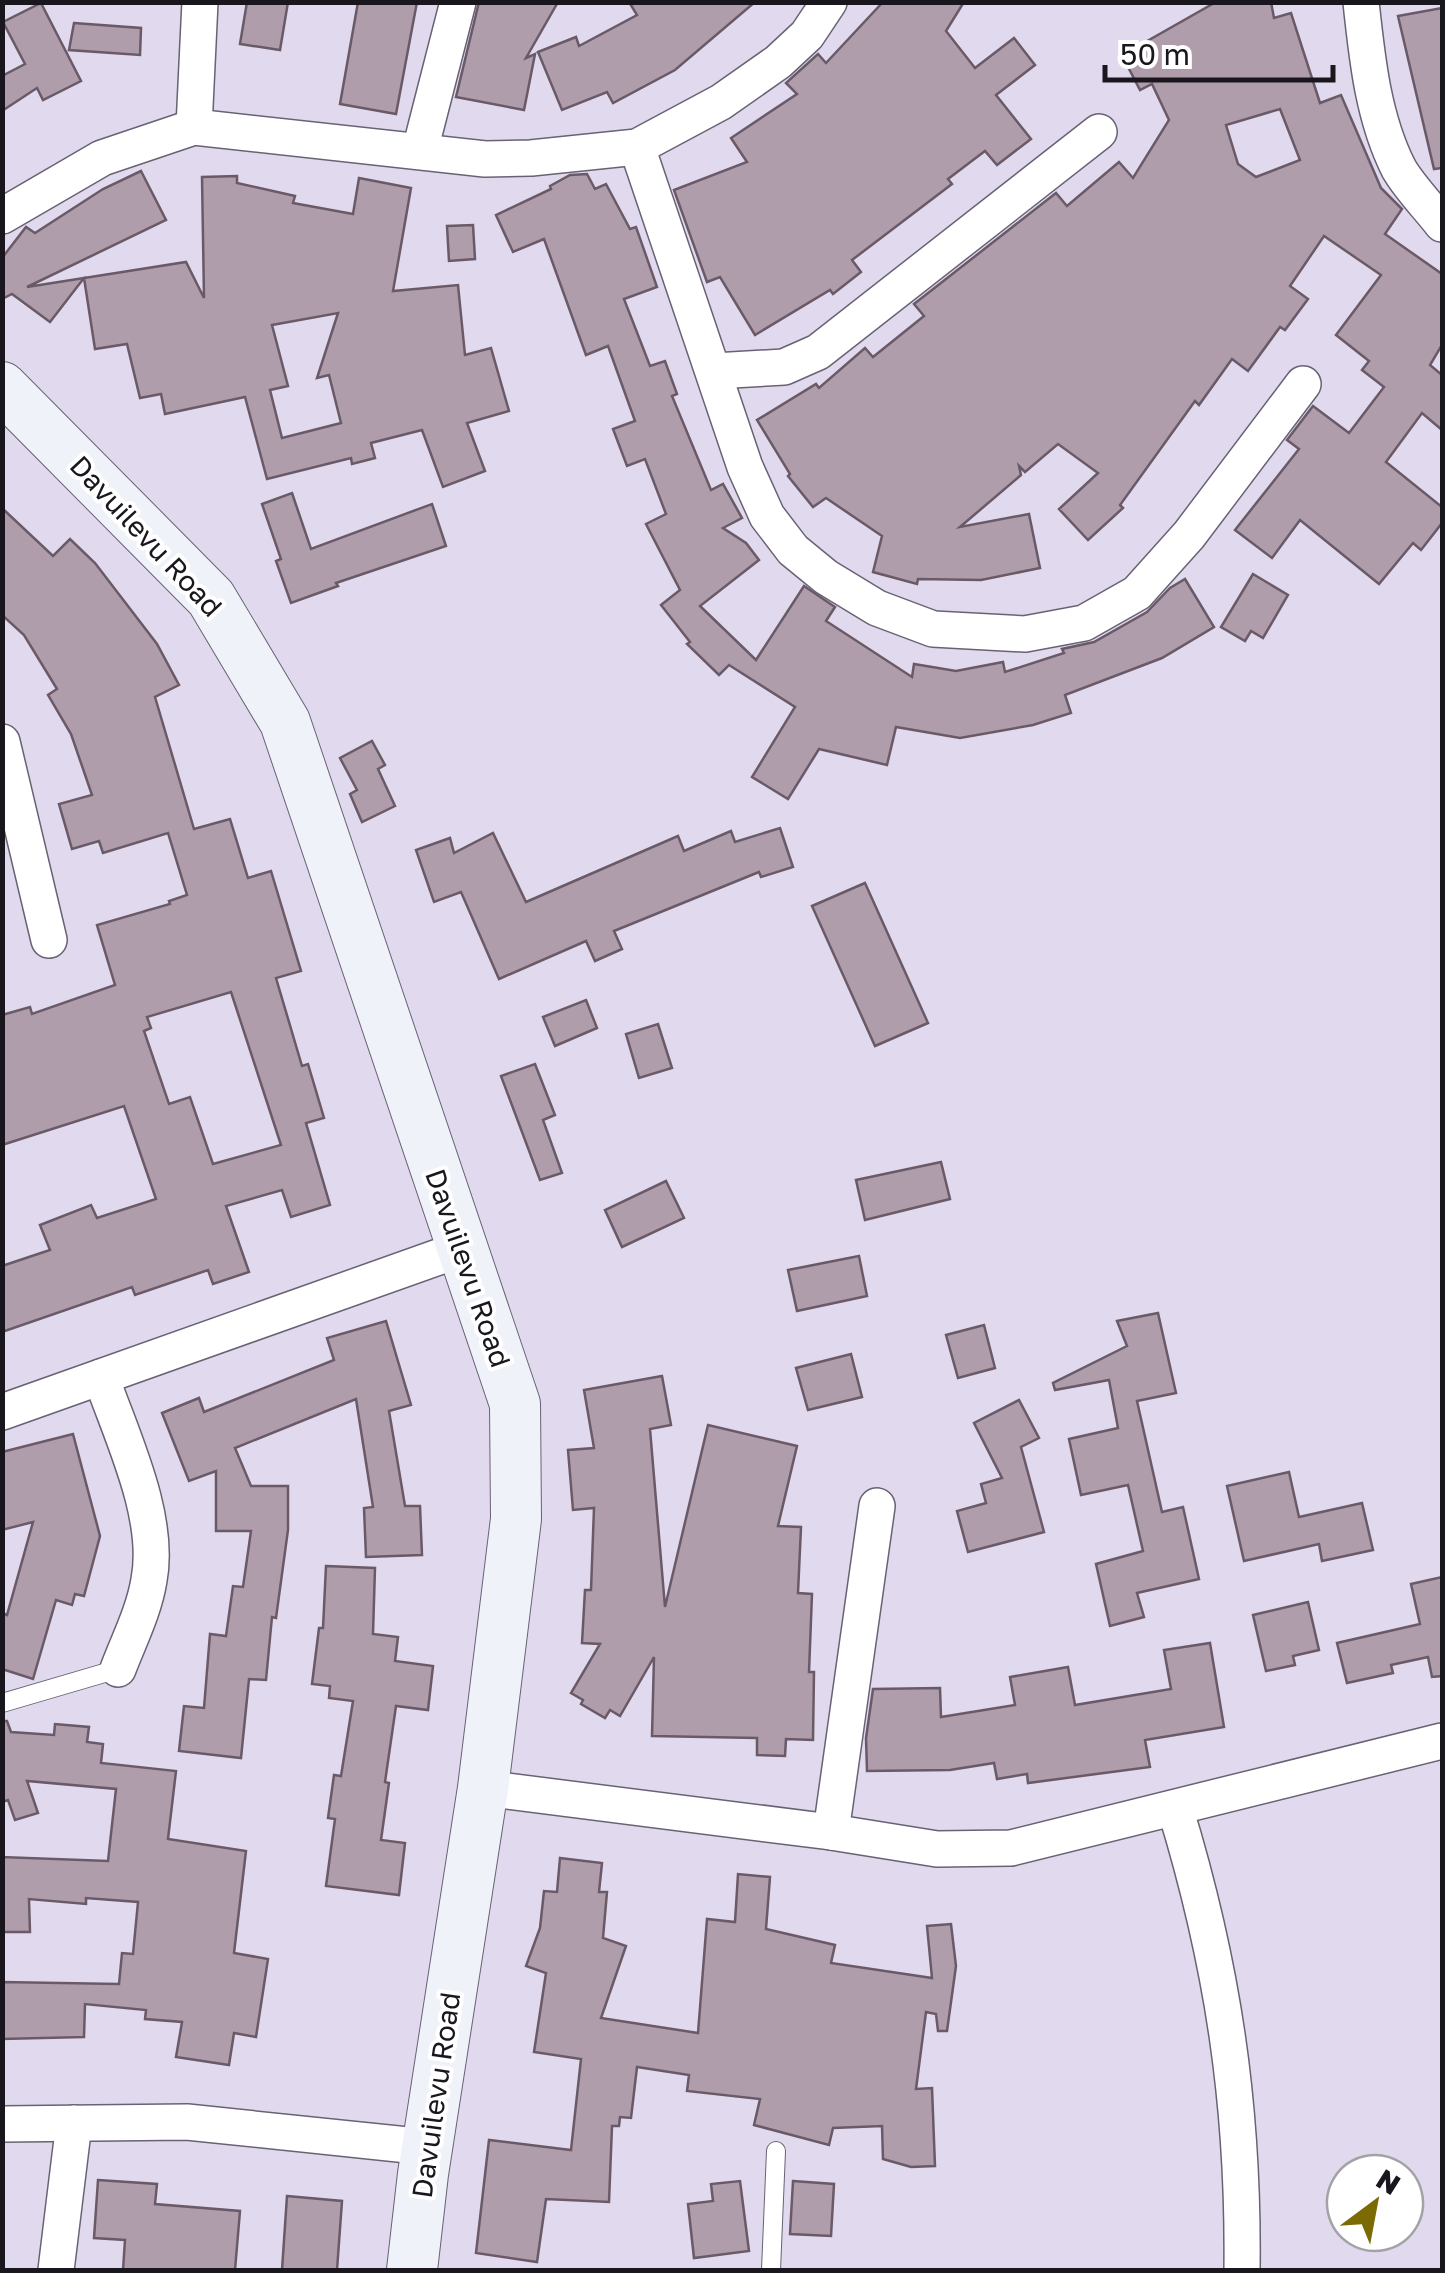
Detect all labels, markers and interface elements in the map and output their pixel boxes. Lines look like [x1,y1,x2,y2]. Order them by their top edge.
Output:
scale bar [1105,20,1332,82]
text: 50 m [1120,36,1190,72]
street label: Davuilevu Road [64,448,229,623]
street label: Davuilevu Road [419,1164,518,1371]
street label: Davuilevu Road [405,1990,466,2200]
north arrow [1325,2153,1425,2253]
text: N [1371,2162,1406,2201]

